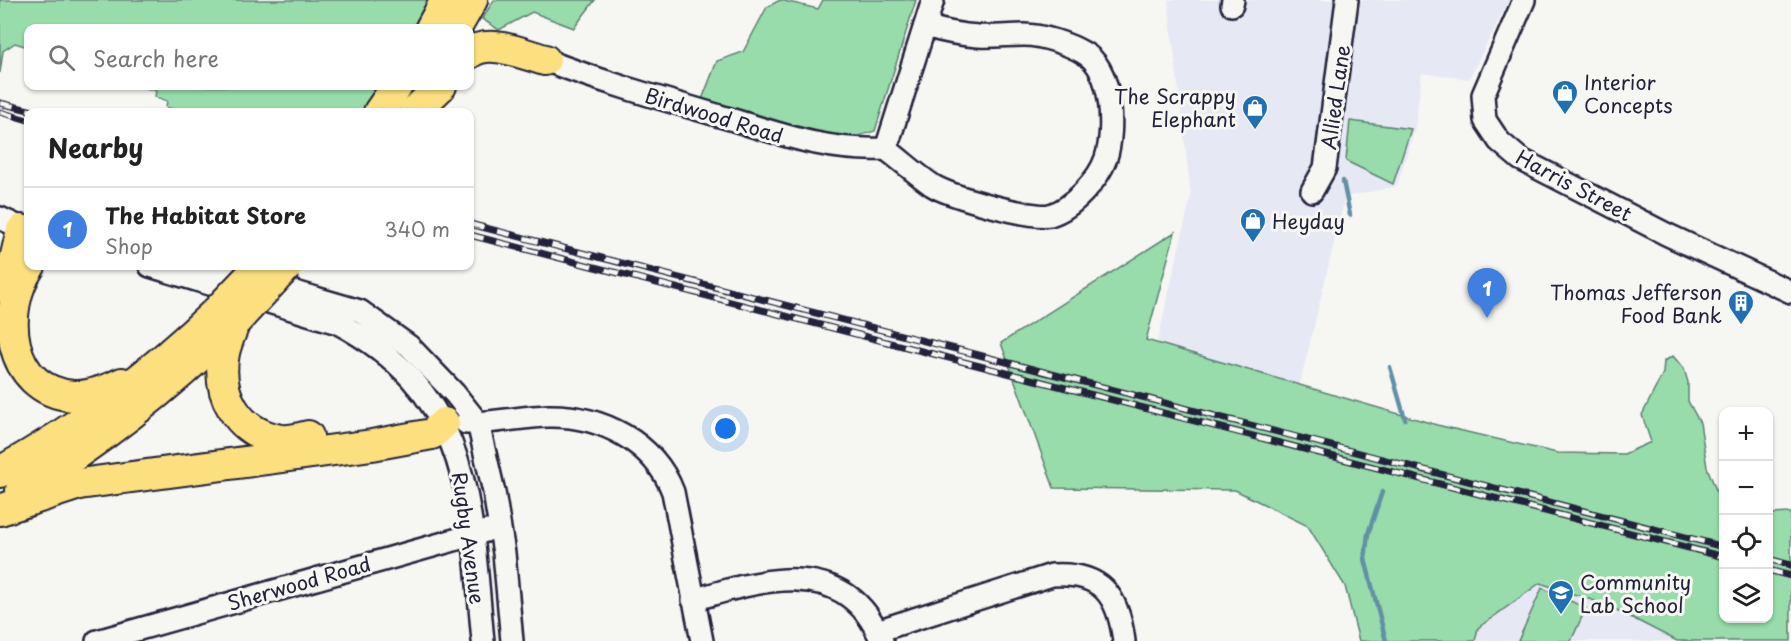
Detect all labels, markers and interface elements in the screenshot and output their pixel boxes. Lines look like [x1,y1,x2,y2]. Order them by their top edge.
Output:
search box [24,24,474,90]
icon: search [45,41,78,74]
text: Search here [93,41,219,74]
street label: Allied Lane [1313,43,1357,151]
place label: Interior Concepts [1584,67,1673,120]
shop icon: Interior Concepts [1550,78,1580,116]
street label: Birdwood Road [641,80,787,150]
place label: The Scrappy Elephant [1114,81,1236,134]
shop icon: The Scrappy Elephant [1240,93,1270,131]
text: Nearby [48,128,143,167]
street label: Harris Street [1511,142,1637,228]
text: The Habitat Store [105,198,306,231]
shop icon: Heyday [1238,206,1268,244]
place label: Heyday [1272,206,1345,236]
text: 1 [63,214,72,244]
text: 340 m [385,214,450,244]
text: Shop [105,231,153,261]
pin: 1 [1468,268,1506,318]
place label: Thomas Jefferson Food Bank [1550,277,1722,330]
building icon: Thomas Jefferson Food Bank [1726,288,1756,326]
map controls [1719,407,1773,623]
button: + [1719,407,1773,461]
your location [711,414,740,443]
button: − [1719,461,1773,515]
street label: Rugby Avenue [445,470,493,606]
button: locate [1719,515,1773,569]
street label: Sherwood Road [224,548,374,618]
place label: Community Lab School [1580,567,1691,620]
button: layers [1719,569,1773,623]
school or university icon: Community Lab School [1546,578,1576,616]

